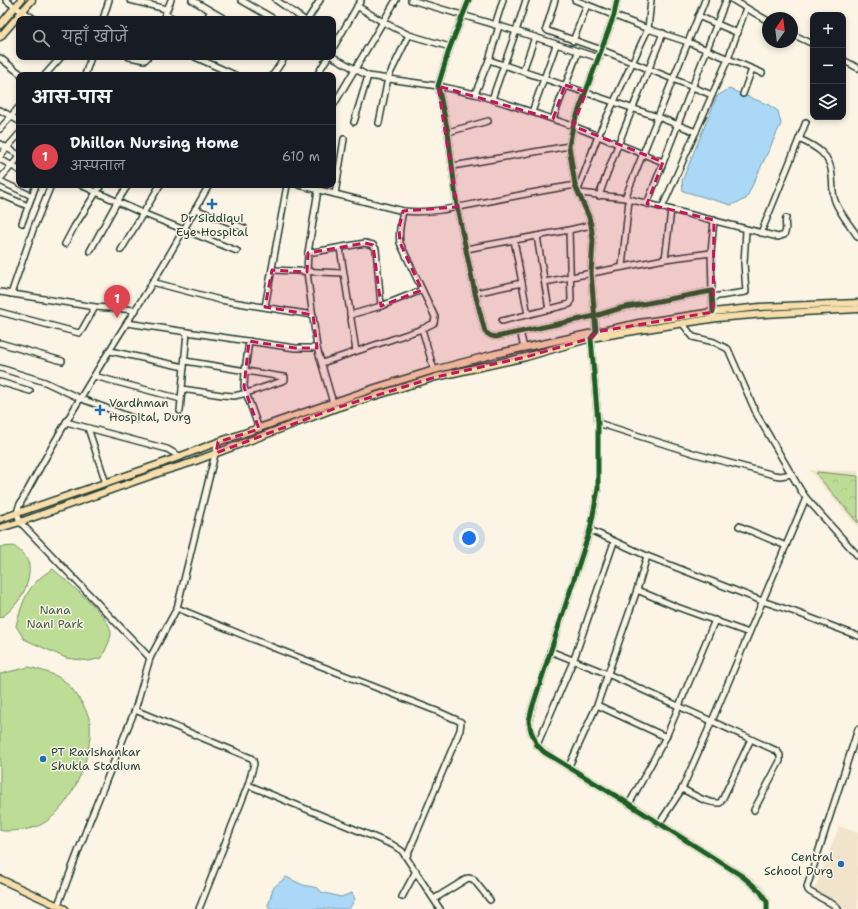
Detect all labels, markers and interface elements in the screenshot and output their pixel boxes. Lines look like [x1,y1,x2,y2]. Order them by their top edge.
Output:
north arrow [762,12,798,48]
map controls [810,12,846,120]
button: + [810,12,846,48]
search box [16,16,336,60]
icon: search [30,27,52,49]
text: यहाँ खोजें [62,27,128,47]
button: − [810,48,846,84]
button: layers [810,84,846,120]
text: आस-पास [32,86,112,108]
text: Dhillon Nursing Home [70,133,239,153]
text: 1 [42,148,48,165]
text: 610 m [282,148,320,165]
text: अस्पताल [70,157,125,174]
marker: Dr Siddiqui Eye Hospital [206,198,218,210]
place label: Dr Siddiqui Eye Hospital [176,210,248,240]
pin: 1 [104,285,130,318]
place label: Vardhman Hospital, Durg [109,395,191,425]
marker: Vardhman Hospital, Durg [94,404,106,416]
your location [459,528,479,548]
park label: Nana Nani Park [27,602,84,632]
place label: PT Ravishankar Shukla Stadium [51,744,141,774]
marker: PT Ravishankar Shukla Stadium [38,754,48,764]
place label: Central School Durg [764,849,833,879]
marker: Central School Durg [836,859,846,869]

